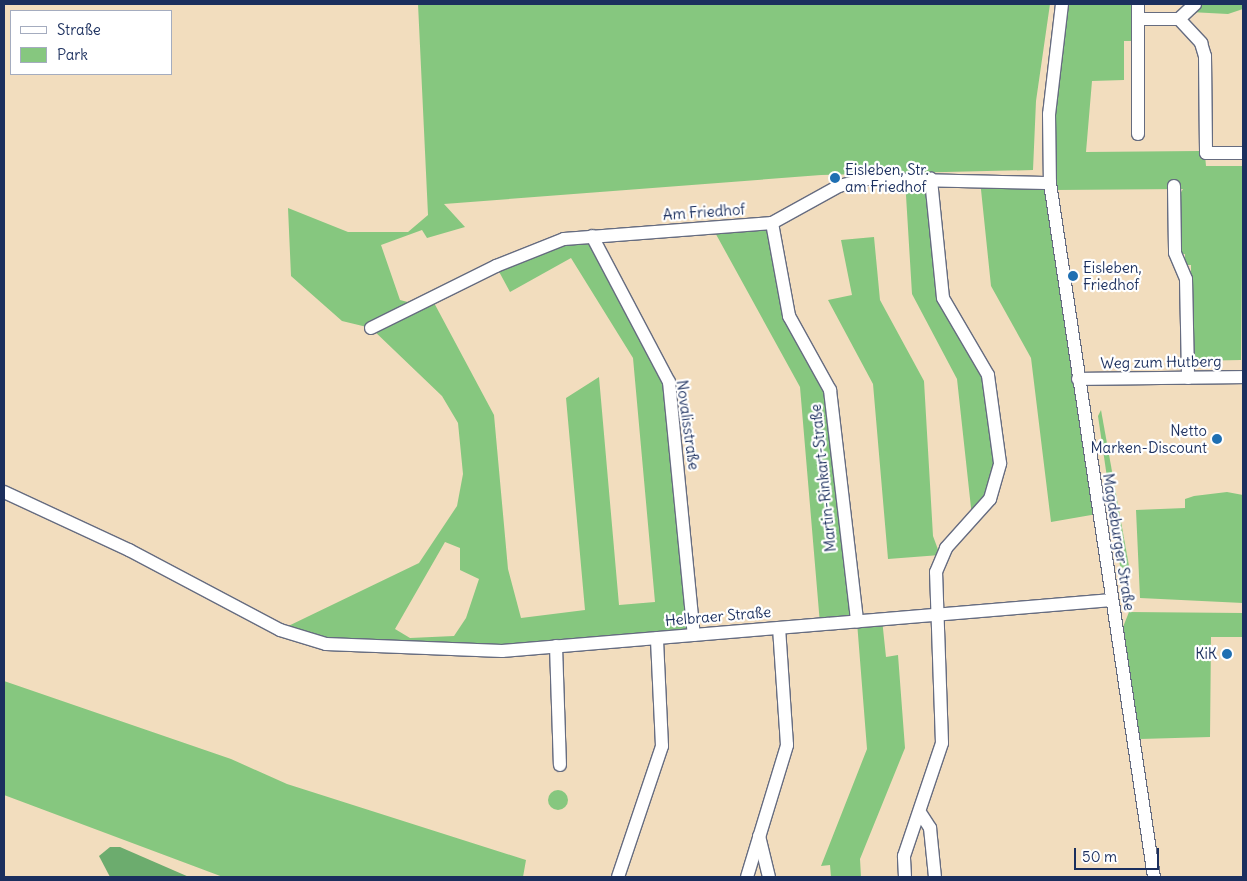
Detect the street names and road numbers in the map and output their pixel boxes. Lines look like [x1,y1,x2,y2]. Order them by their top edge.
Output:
street label: Am Friedhof [662,200,746,224]
street label: Weg zum Hutberg [1100,352,1222,372]
street label: Novalisstraße [673,379,703,471]
street label: Martin-Rinkart-Straße [806,403,840,553]
street label: Magdeburger Straße [1099,472,1139,612]
street label: Helbraer Straße [664,602,772,630]

